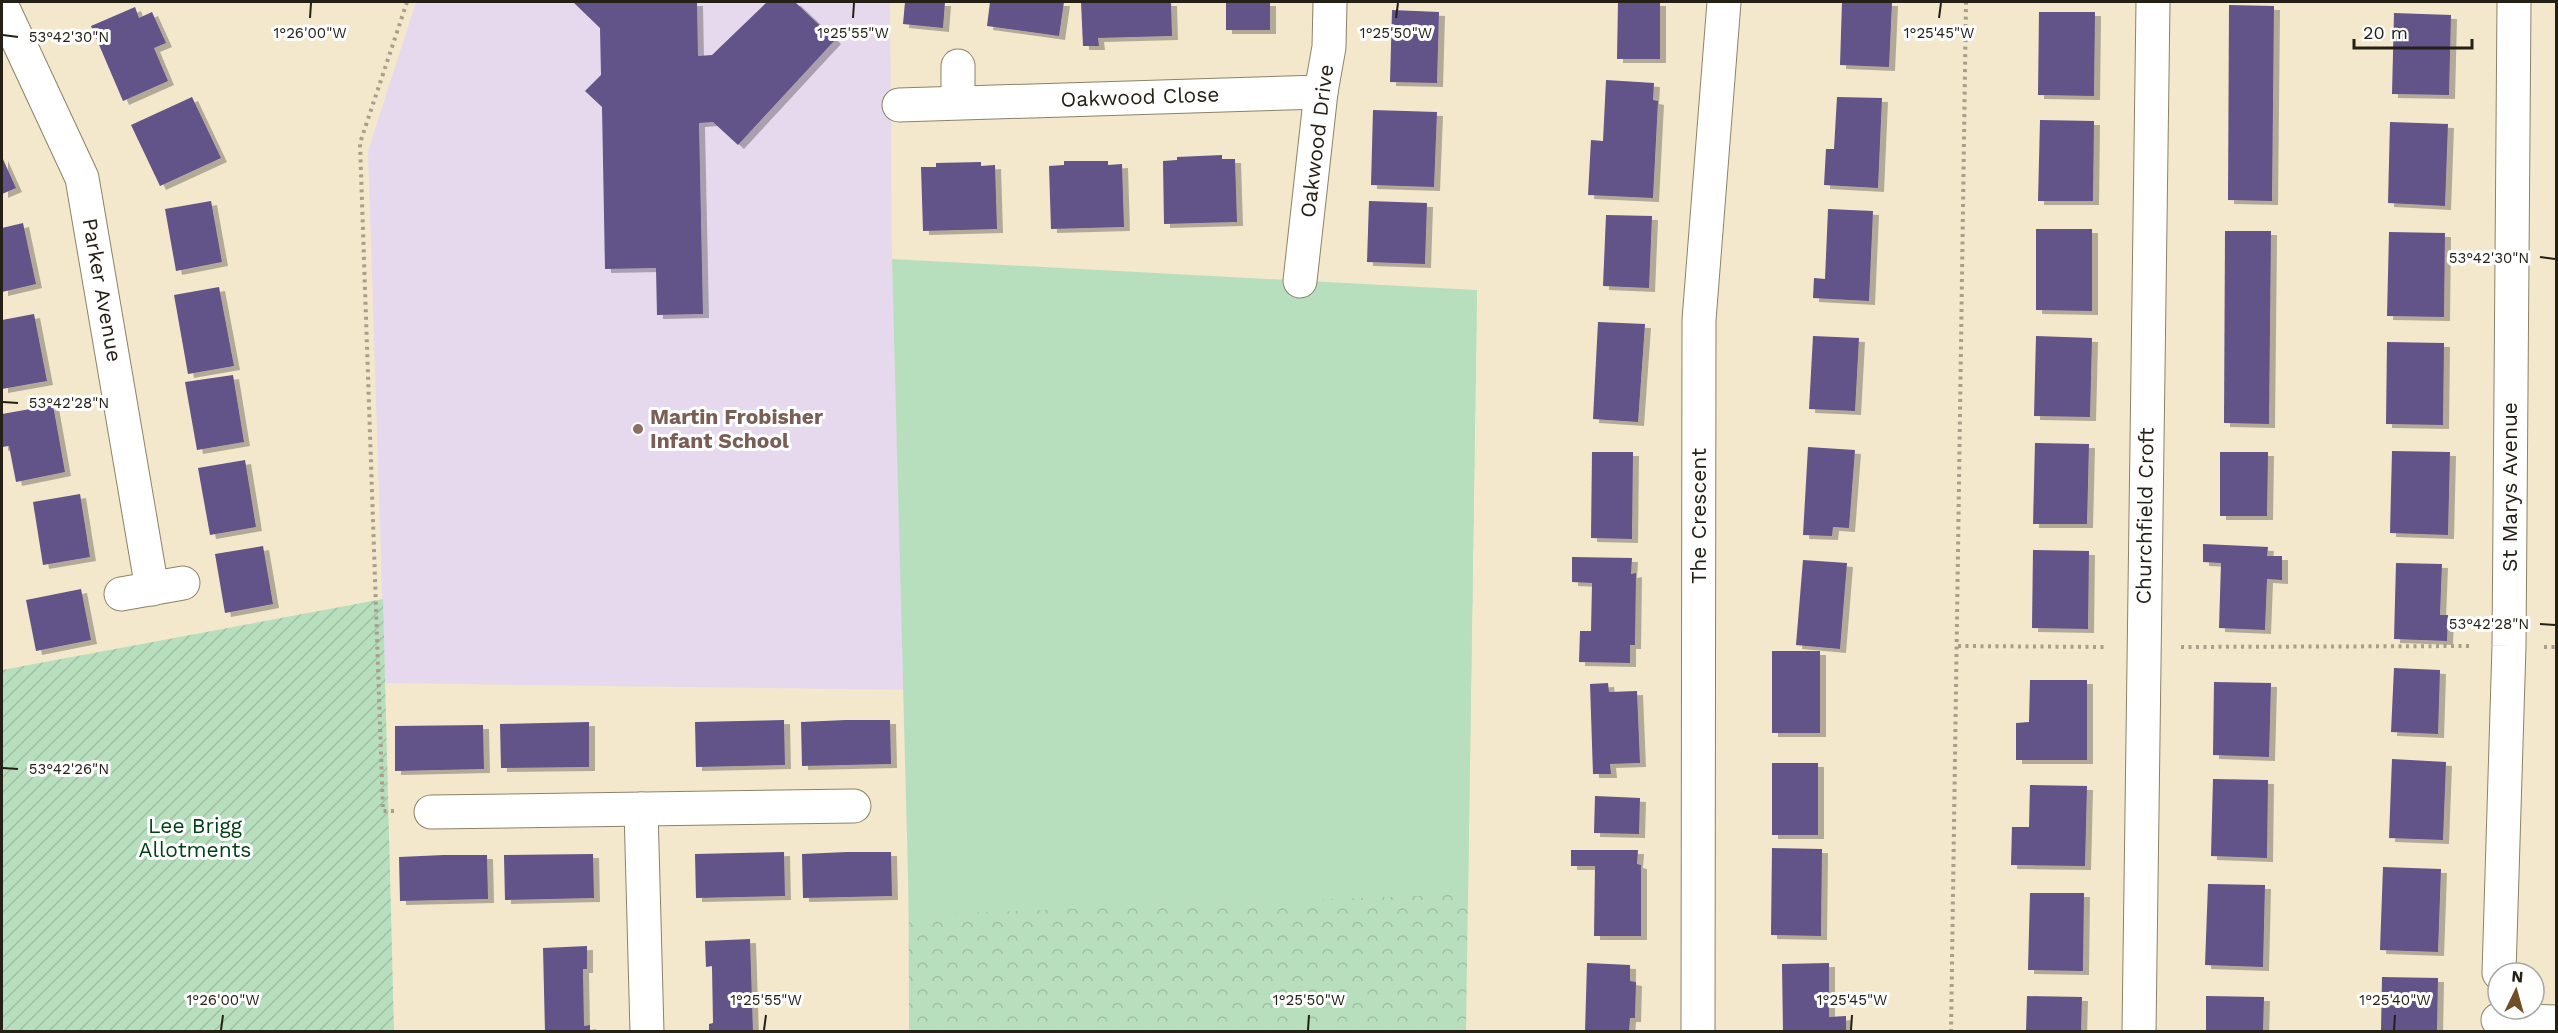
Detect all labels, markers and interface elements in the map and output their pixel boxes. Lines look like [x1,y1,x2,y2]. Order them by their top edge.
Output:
scale bar [2354,12,2472,50]
text: 20 m [2363,22,2408,43]
text: 1°26'00"W [273,24,347,42]
text: 1°25'55"W [817,24,889,42]
text: 1°25'50"W [1360,24,1432,42]
text: 1°25'45"W [1904,24,1974,42]
text: 53°42'30"N [29,28,109,46]
street label: Oakwood Drive [1295,63,1338,219]
street label: Oakwood Close [1060,81,1220,112]
street label: Parker Avenue [78,216,127,364]
text: 53°42'30"N [2449,249,2529,267]
text: 53°42'28"N [29,394,109,412]
street label: St Marys Avenue [2497,402,2522,572]
place label: Martin Frobisher Infant School [650,404,823,453]
marker: Martin Frobisher Infant School [631,422,645,436]
street label: Churchfield Croft [2130,427,2159,605]
street label: The Crescent [1686,448,1711,584]
text: 53°42'28"N [2449,615,2529,633]
text: 53°42'26"N [29,760,109,778]
park label: Lee Brigg Allotments [139,813,251,862]
north arrow [2486,961,2546,1021]
text: N [2511,967,2524,987]
text: 1°26'00"W [186,991,260,1009]
text: 1°25'55"W [730,991,802,1009]
text: 1°25'50"W [1273,991,1345,1009]
text: 1°25'45"W [1817,991,1887,1009]
text: 1°25'40"W [2359,991,2431,1009]

